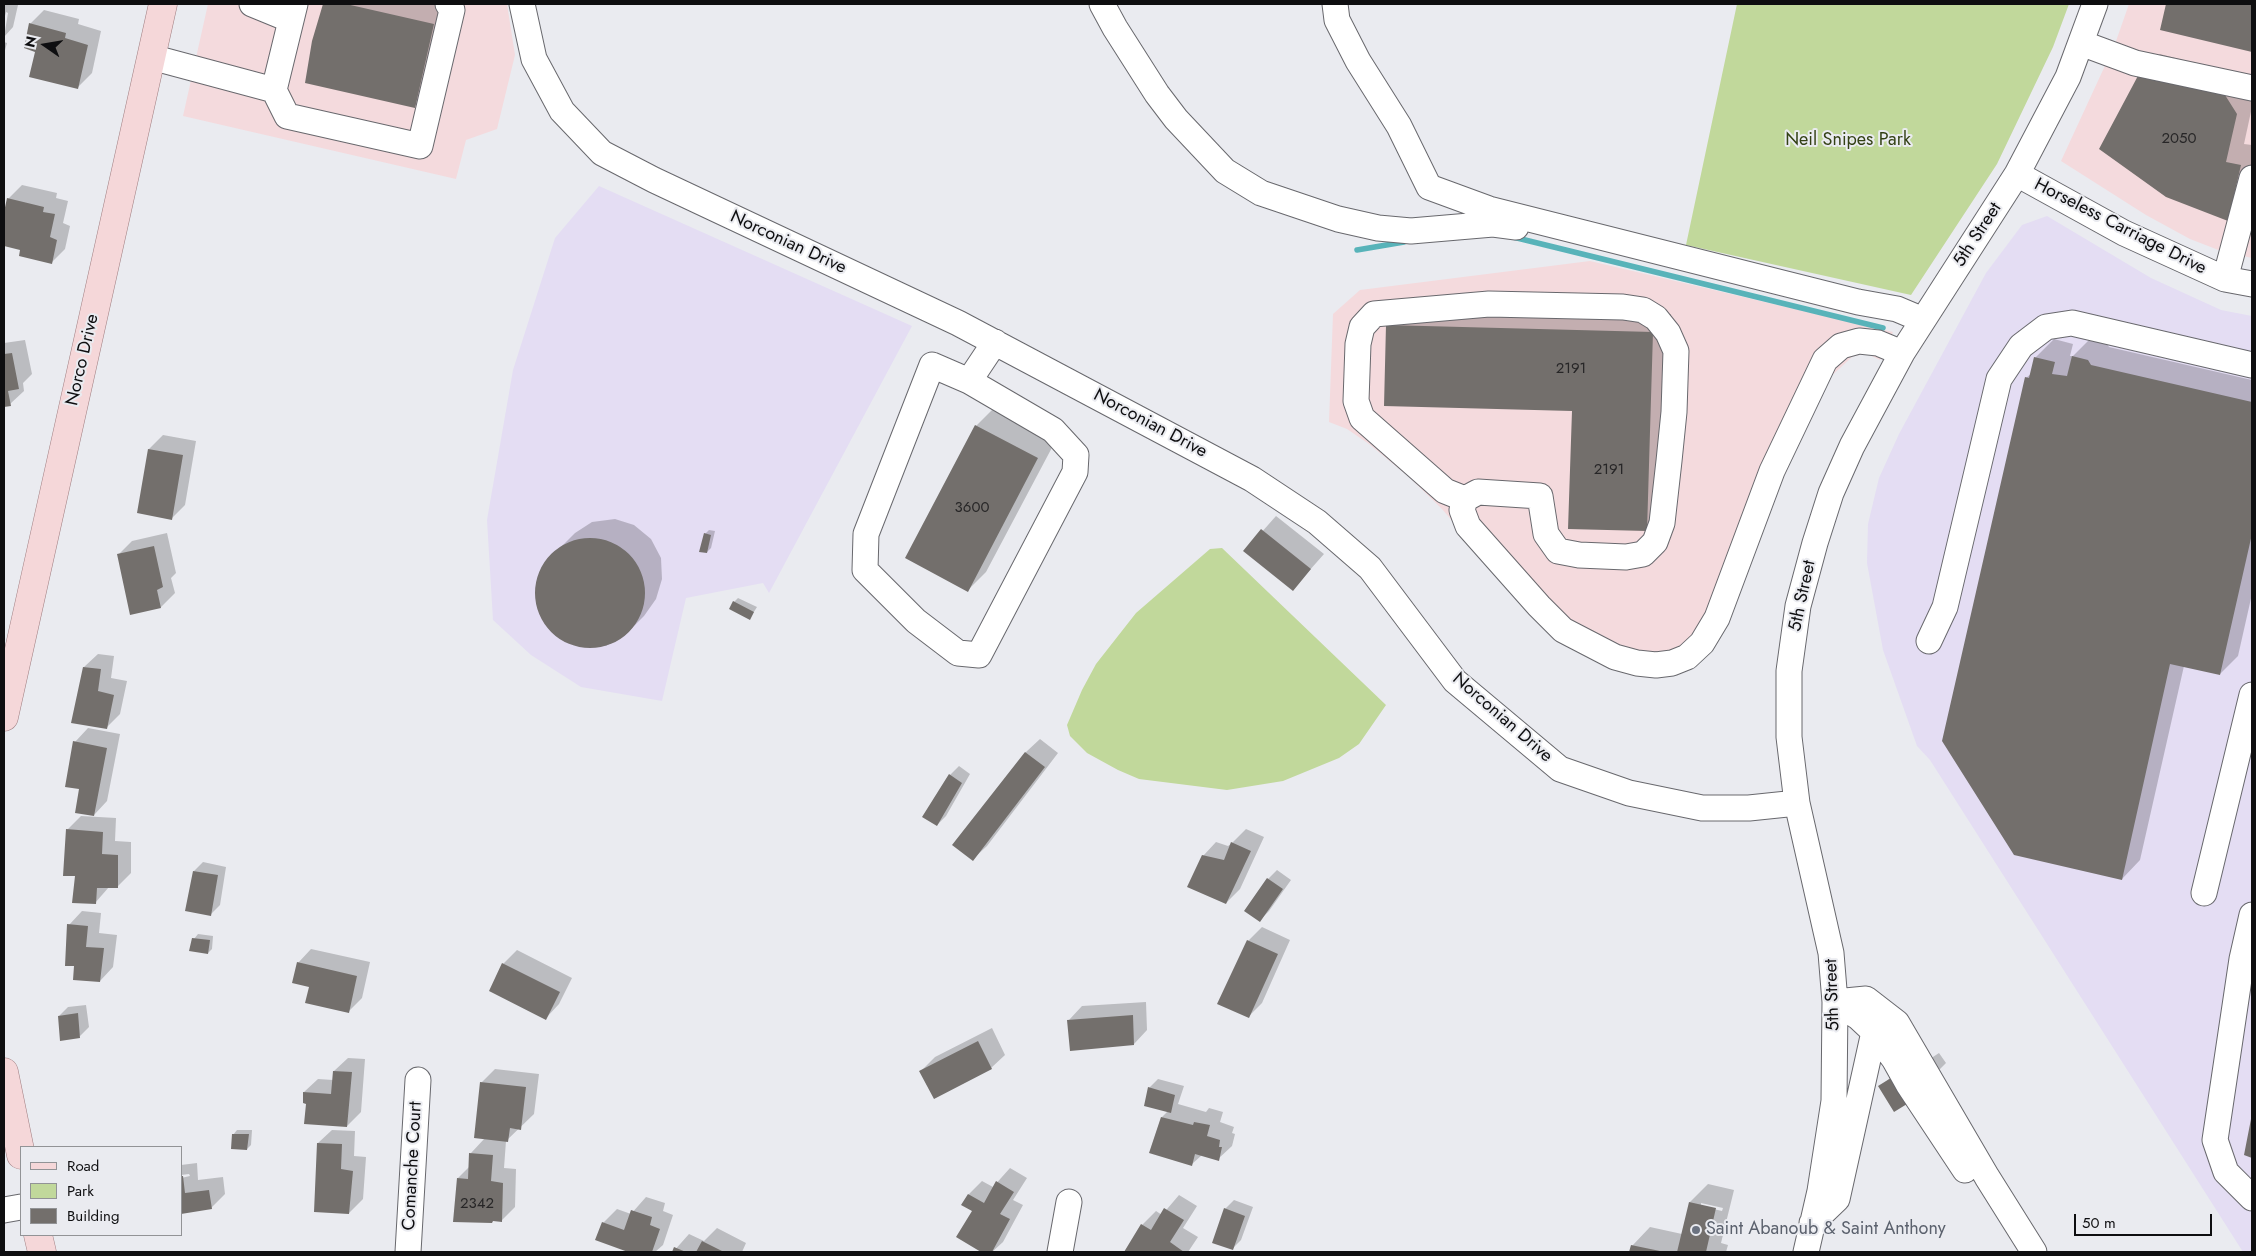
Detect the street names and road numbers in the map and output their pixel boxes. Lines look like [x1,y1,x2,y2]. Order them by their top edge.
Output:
street label: Horseless Carriage Drive [2030,174,2210,280]
street label: 5th Street [1949,199,2007,271]
street label: Norconian Drive [726,207,850,279]
street label: Norco Drive [62,312,104,408]
street label: Norconian Drive [1089,385,1211,463]
street label: 5th Street [1785,558,1821,634]
street label: Norconian Drive [1447,669,1557,767]
street label: 5th Street [1821,959,1845,1031]
street label: Comanche Court [399,1101,427,1231]

